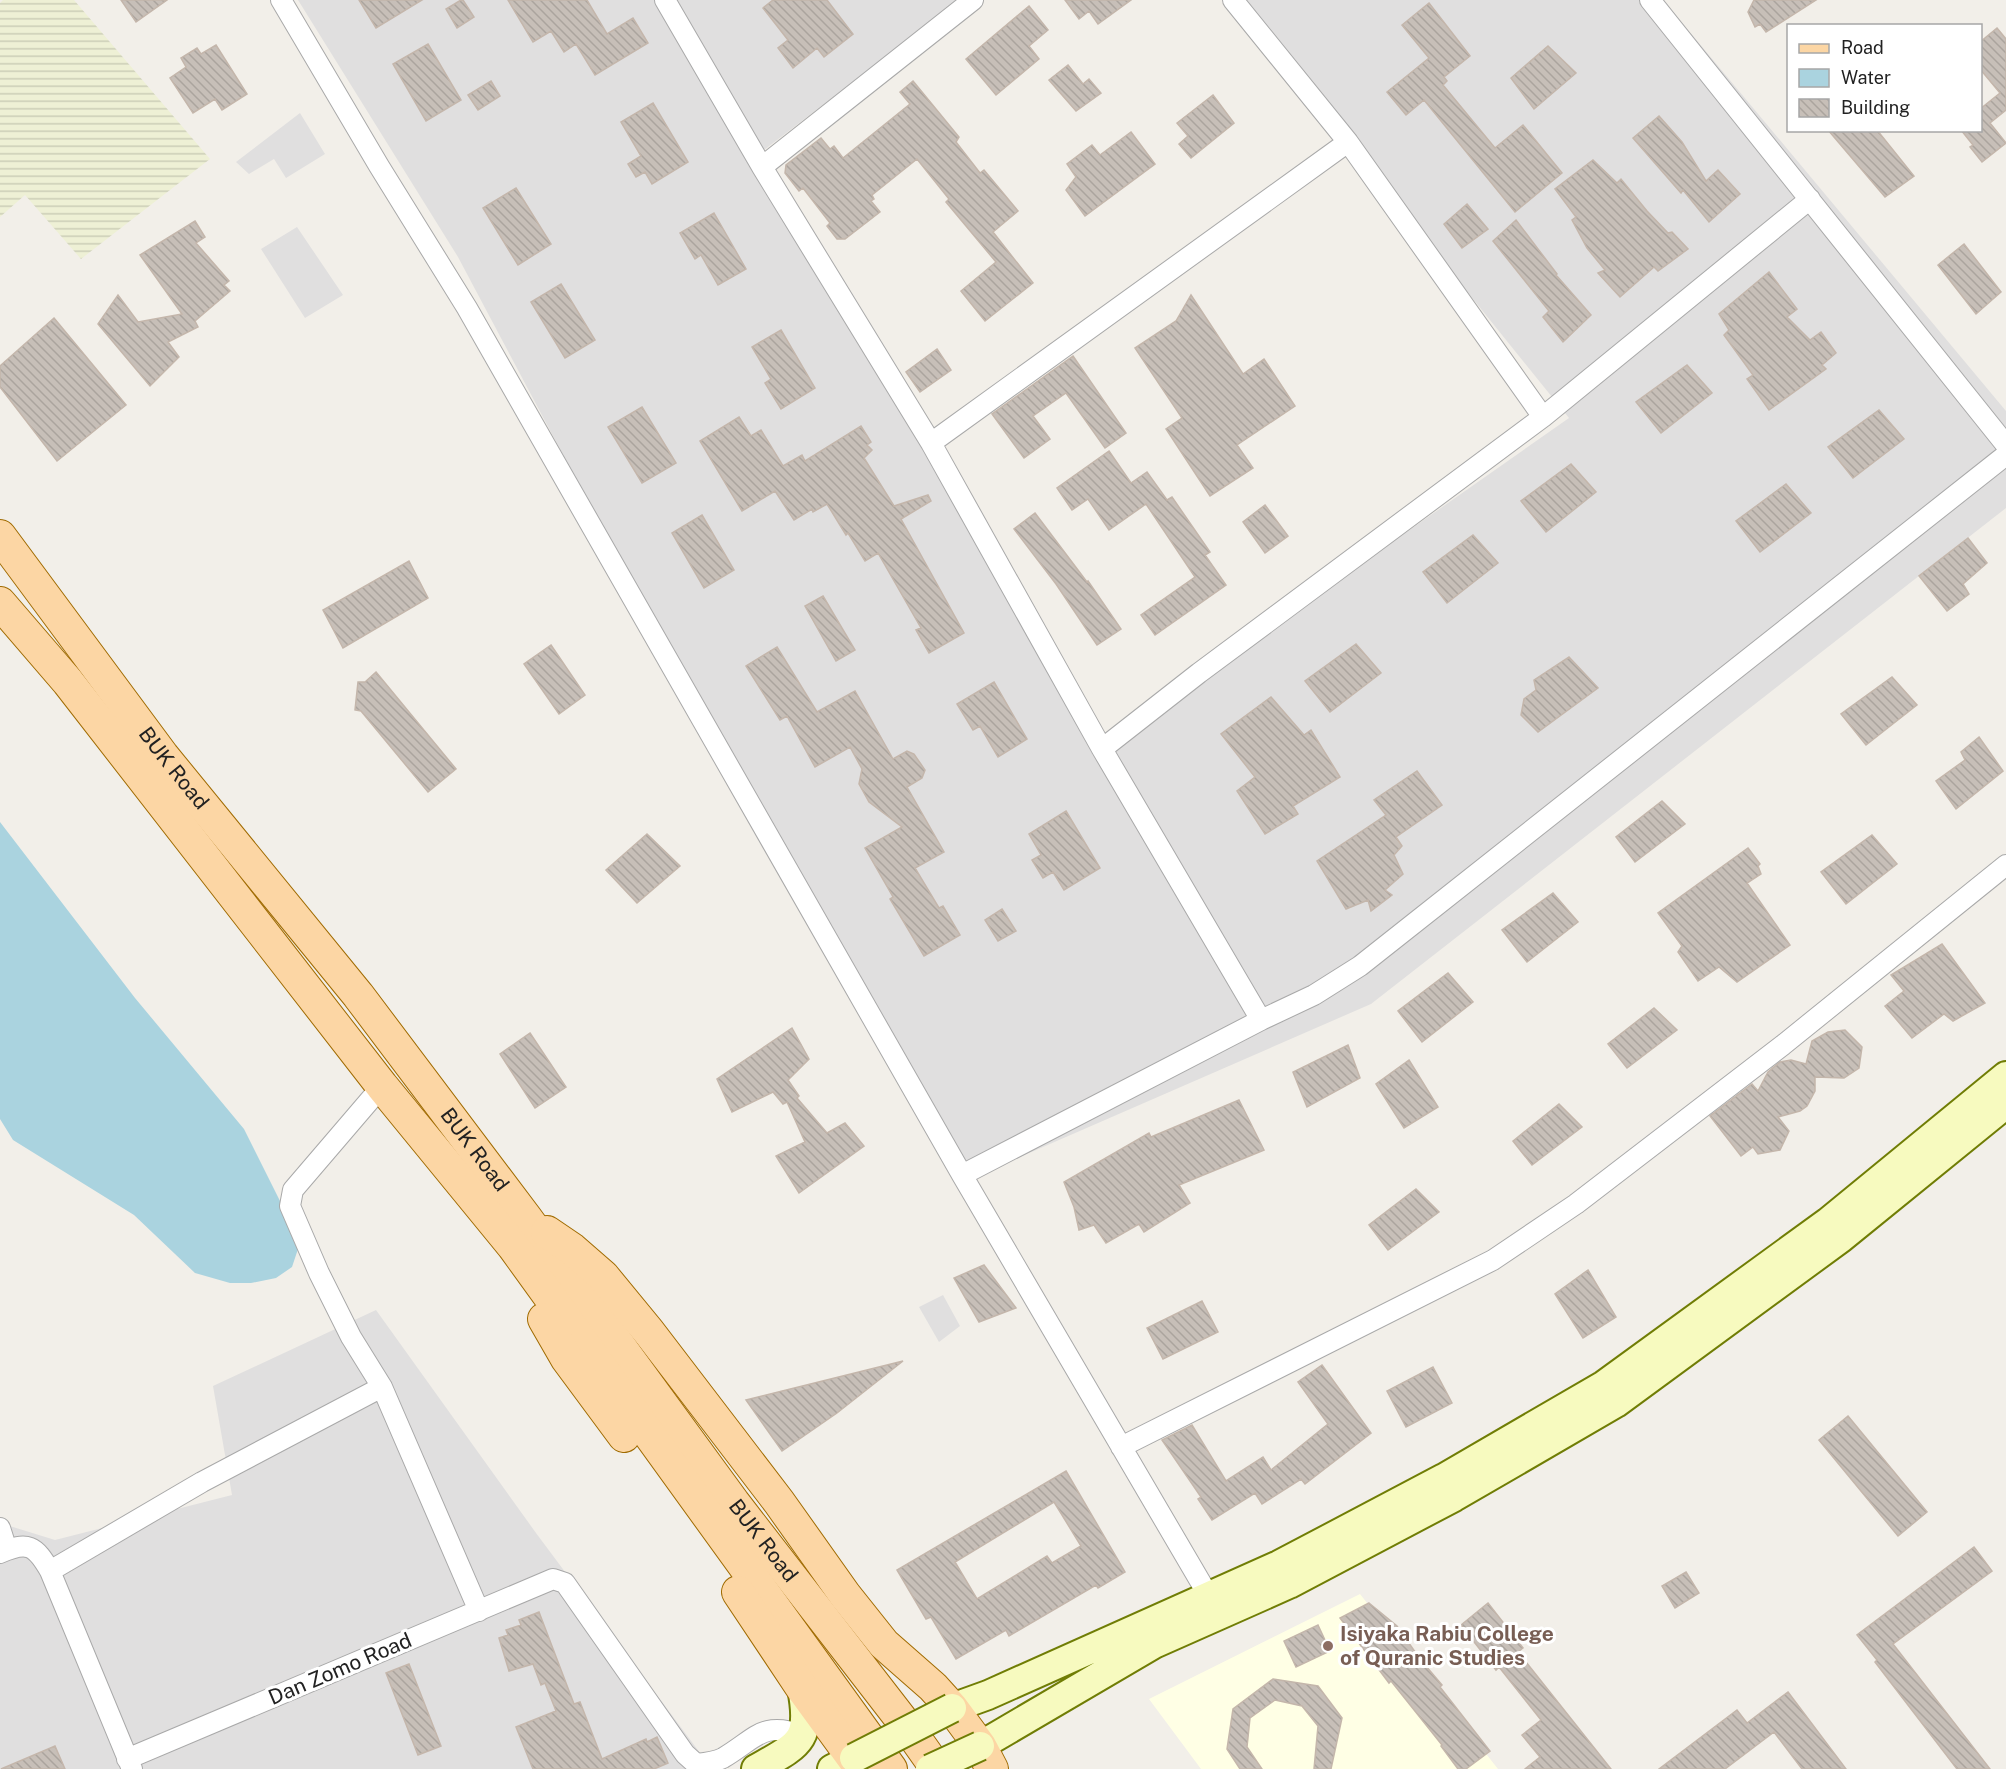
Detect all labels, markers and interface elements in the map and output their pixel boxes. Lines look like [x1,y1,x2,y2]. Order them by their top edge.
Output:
legend [1787,24,1982,132]
text: Road [1841,37,1884,58]
text: Water [1841,67,1891,88]
text: Building [1841,97,1910,118]
street label: BUK Road [134,722,214,814]
street label: BUK Road [436,1103,514,1196]
street label: BUK Road [724,1494,803,1587]
place label: Isiyaka Rabiu College of Quranic Studies [1340,1621,1554,1670]
street label: Dan Zomo Road [264,1627,415,1710]
marker: Isiyaka Rabiu College of Quranic Studies [1321,1639,1335,1653]

